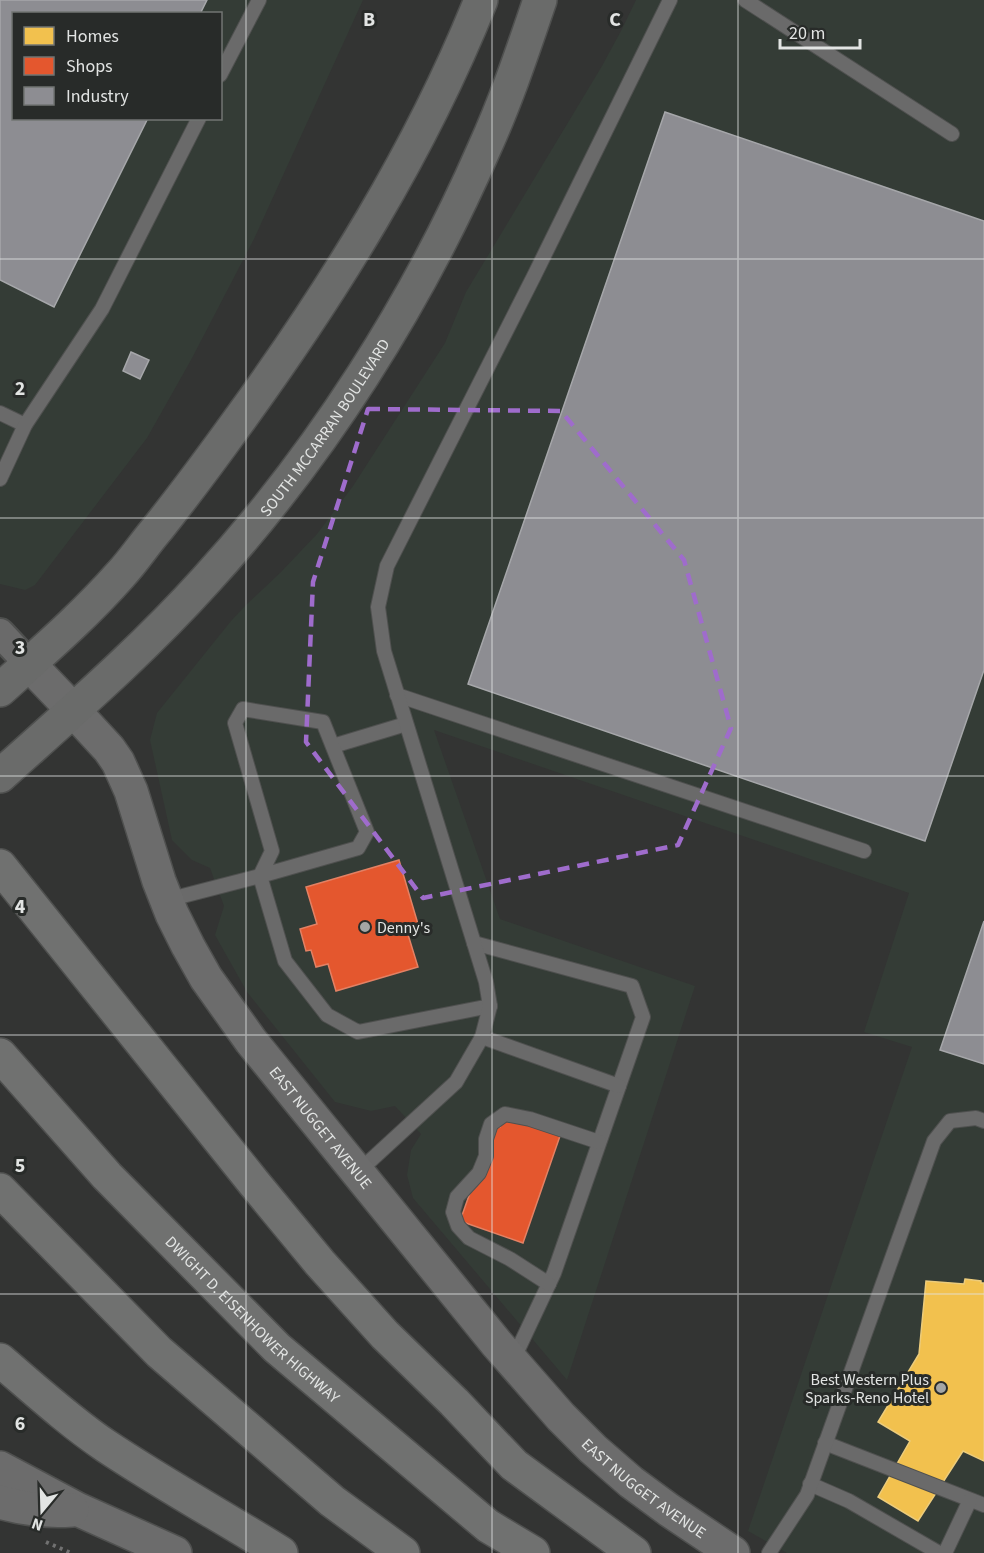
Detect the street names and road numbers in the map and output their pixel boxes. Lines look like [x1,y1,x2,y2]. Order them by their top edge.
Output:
street label: SOUTH MCCARRAN BOULEVARD [255,335,395,521]
street label: EAST NUGGET AVENUE [264,1062,377,1194]
street label: DWIGHT D. EISENHOWER HIGHWAY [160,1231,344,1409]
street label: EAST NUGGET AVENUE [576,1434,710,1544]

